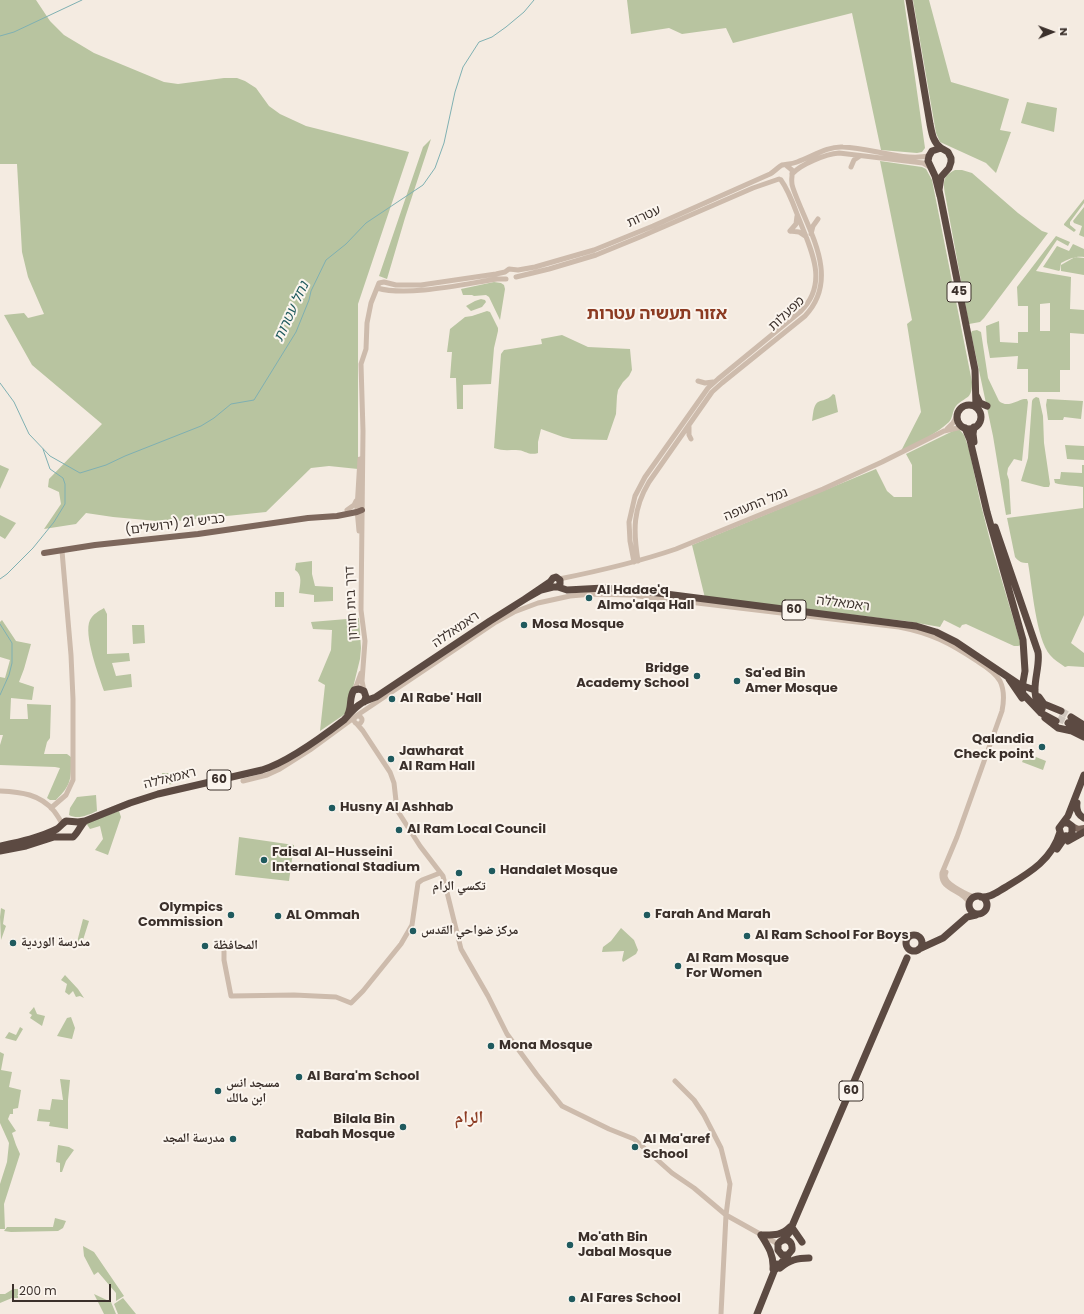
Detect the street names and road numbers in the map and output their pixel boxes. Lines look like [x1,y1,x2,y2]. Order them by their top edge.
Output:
street label: עטרות [625,203,663,231]
road number: 45 [947,282,971,302]
street label: מפעלות [766,294,808,334]
street label: נמל התעופה [722,485,790,525]
street label: כביש 21 (ירושלים) [124,511,226,539]
street label: דרך בית חורון [342,565,362,641]
street label: ראמאללה [816,593,870,615]
road number: 60 [782,600,806,620]
street label: ראמאללה [429,609,483,651]
street label: ראמאללה [142,765,198,793]
road number: 60 [207,770,231,790]
road number: 60 [839,1081,863,1101]

